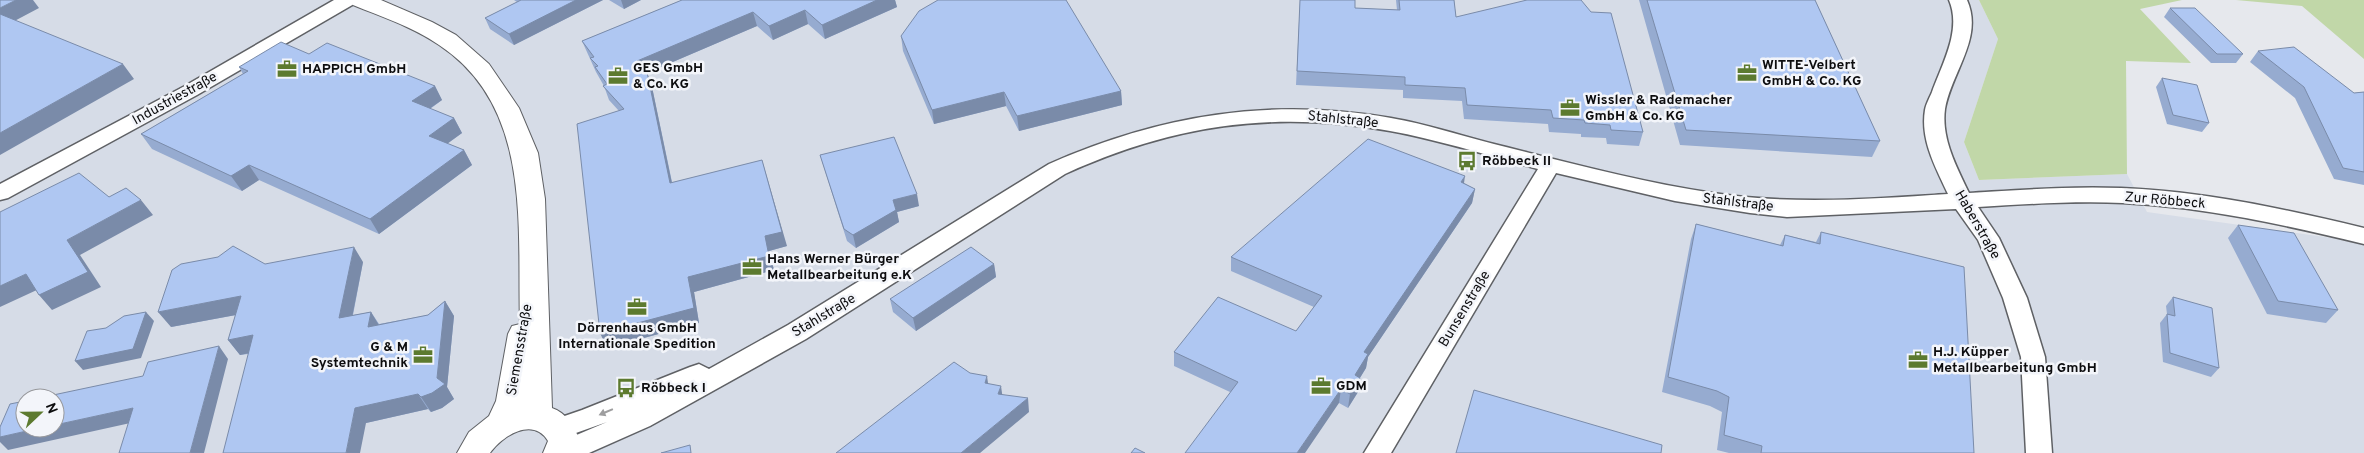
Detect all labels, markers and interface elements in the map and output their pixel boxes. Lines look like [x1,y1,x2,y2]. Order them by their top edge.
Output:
place label: WITTE-Velbert GmbH & Co. KG [1762,57,1861,90]
office icon: HAPPICH GmbH [276,58,298,80]
place label: GES GmbH & Co. KG [633,60,703,93]
place label: HAPPICH GmbH [302,61,406,78]
office icon: WITTE-Velbert GmbH & Co. KG [1736,62,1758,84]
office icon: GES GmbH & Co. KG [607,65,629,87]
street label: Industriestraße [130,69,220,129]
place label: Wissler & Rademacher GmbH & Co. KG [1585,92,1732,125]
office icon: Wissler & Rademacher GmbH & Co. KG [1559,97,1581,119]
street label: Stahlstraße [1307,108,1379,132]
bus stop icon: Röbbeck II [1456,150,1478,172]
place label: Röbbeck II [1482,153,1551,170]
street label: Haberstraße [1950,188,2004,262]
street label: Zur Röbbeck [2124,189,2206,213]
street label: Stahlstraße [1702,190,1774,216]
place label: Hans Werner Bürger Metallbearbeitung e.K [767,251,912,284]
office icon: Hans Werner Bürger Metallbearbeitung e.K [741,256,763,278]
street label: Bunsenstraße [1436,268,1494,350]
street label: Stahlstraße [789,290,859,342]
office icon: Dörrenhaus GmbH Internationale Spedition [626,296,648,318]
street label: Siemensstraße [504,303,536,397]
place label: Dörrenhaus GmbH Internationale Spedition [558,320,716,353]
place label: G & M Systemtechnik [311,339,408,372]
office icon: G & M Systemtechnik [412,344,434,366]
place label: H.J. Küpper Metallbearbeitung GmbH [1933,344,2097,377]
office icon: H.J. Küpper Metallbearbeitung GmbH [1907,349,1929,371]
office icon: GDM [1310,375,1332,397]
bus stop icon: Röbbeck I [615,377,637,399]
place label: GDM [1336,378,1367,395]
place label: Röbbeck I [641,380,706,397]
north arrow [15,388,65,438]
text: N [41,401,60,417]
one-way arrow [599,408,613,416]

